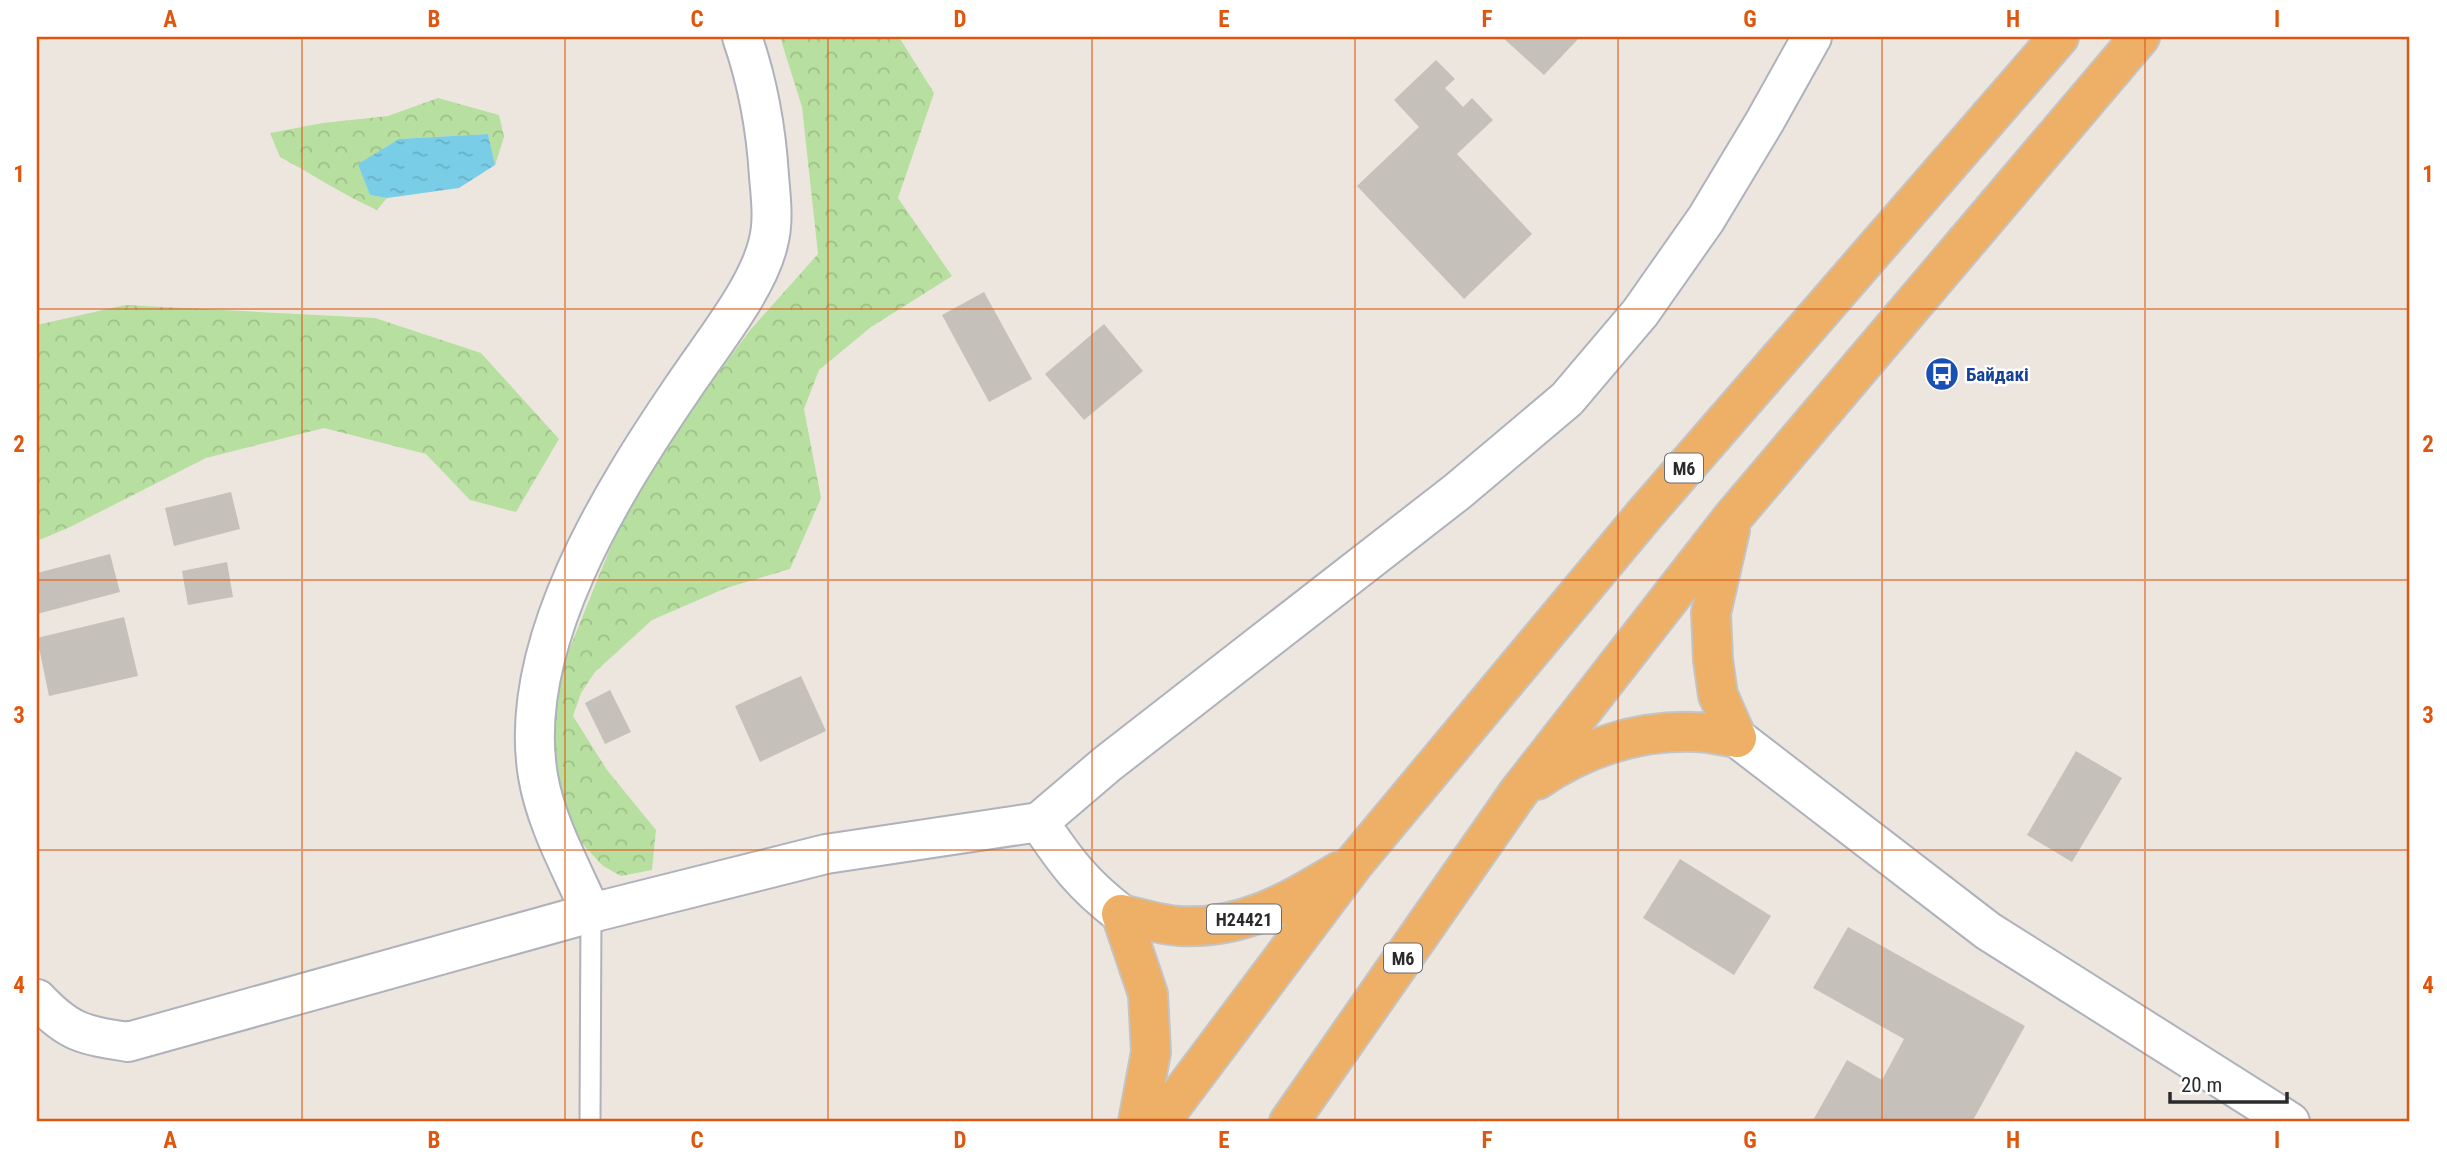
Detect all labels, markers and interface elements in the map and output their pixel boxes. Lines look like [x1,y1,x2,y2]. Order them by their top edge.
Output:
text: A [163,6,177,33]
text: B [428,6,440,33]
text: C [690,6,704,33]
text: D [954,6,967,33]
text: E [1218,6,1230,33]
text: F [1482,6,1493,33]
text: G [1743,6,1757,33]
text: H [2006,6,2020,33]
text: I [2274,6,2280,33]
text: 1 [13,161,25,188]
text: 1 [2422,161,2434,188]
bus stop icon: Байдакі [1923,355,1961,393]
place label: Байдакі [1966,363,2029,386]
text: 2 [13,431,25,458]
text: 2 [2422,431,2434,458]
road number: М6 [1665,454,1703,482]
text: 3 [13,702,25,729]
text: 3 [2422,702,2434,729]
road number: Н24421 [1207,904,1281,934]
road number: М6 [1384,944,1422,973]
text: 4 [13,972,25,999]
text: 4 [2422,972,2434,999]
scale bar [2170,1061,2288,1105]
text: 20 m [2181,1073,2222,1097]
text: A [163,1127,177,1154]
text: B [428,1127,440,1154]
text: C [690,1127,704,1154]
text: D [954,1127,967,1154]
text: E [1218,1127,1230,1154]
text: F [1482,1127,1493,1154]
text: G [1743,1127,1757,1154]
text: H [2006,1127,2020,1154]
text: I [2274,1127,2280,1154]

